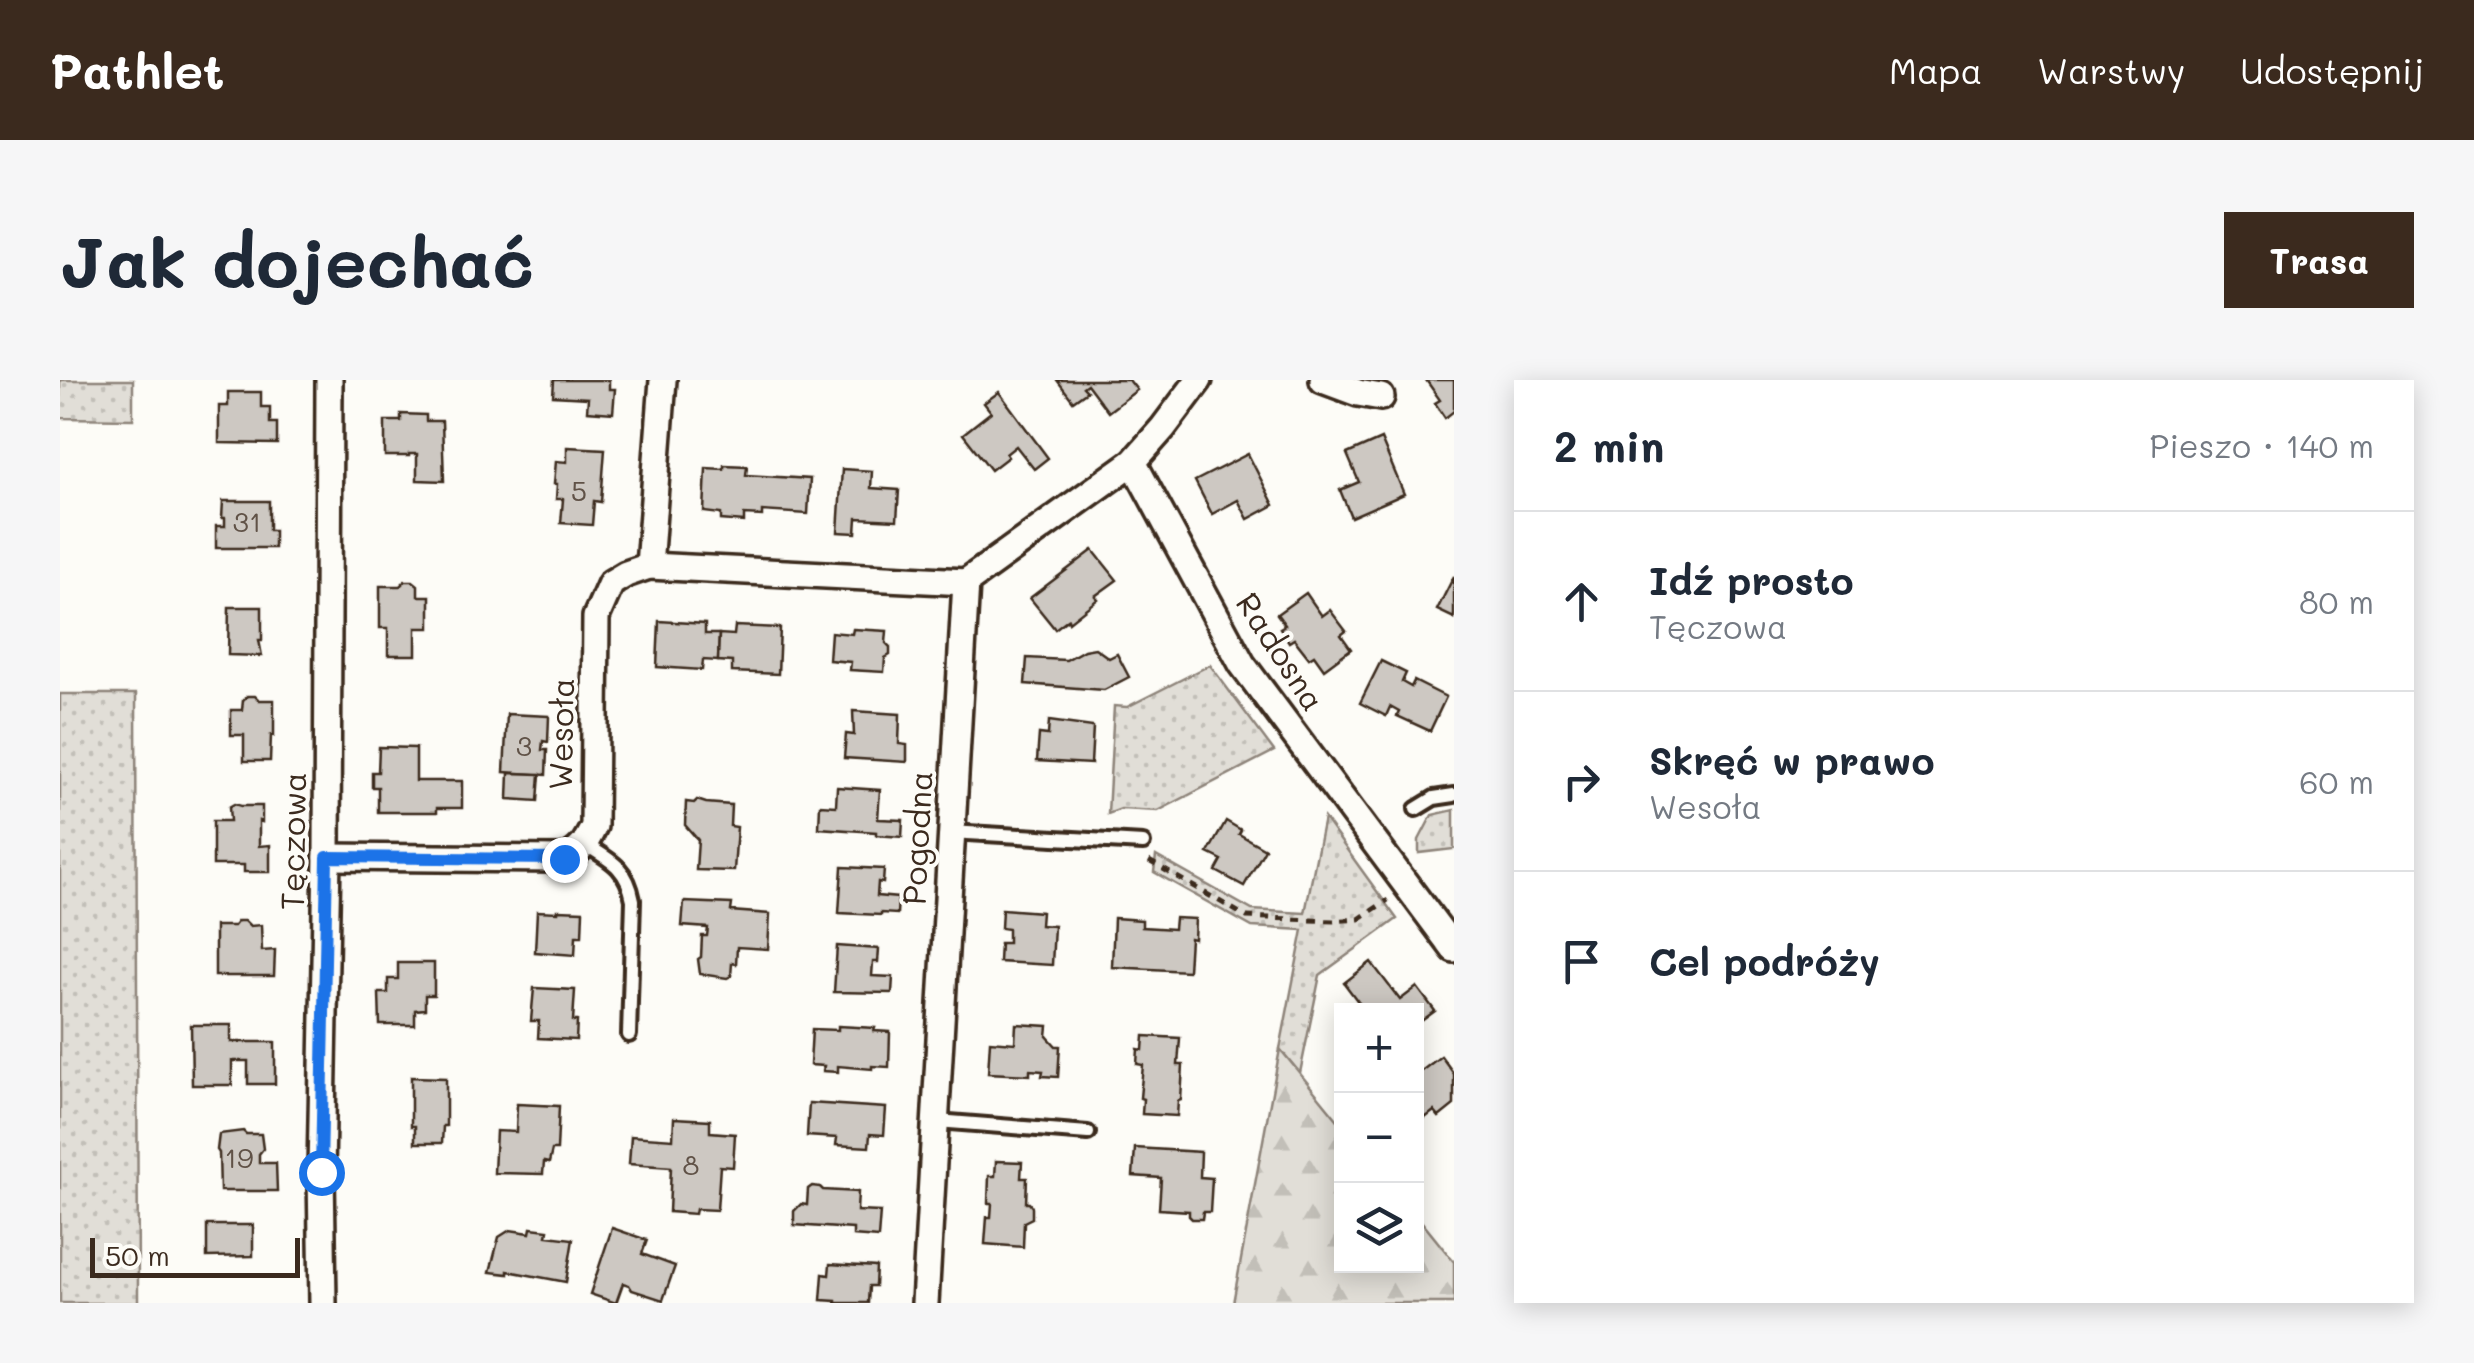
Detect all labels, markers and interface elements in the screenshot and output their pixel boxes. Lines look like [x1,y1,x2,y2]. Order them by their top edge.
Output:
text: Pathlet [50,39,224,101]
text: Mapa [1889,47,1982,93]
text: Warstwy [2037,47,2185,93]
text: Udostępnij [2240,47,2424,93]
button: Trasa [2224,212,2414,308]
text: Jak dojechać [60,214,534,306]
text: 2 min [1554,418,1664,473]
text: Pieszo · 140 m [2150,424,2374,466]
house number: 5 [571,472,587,508]
house number: 31 [233,503,261,539]
text: Idź prosto [1649,555,1853,605]
icon: ahead [1554,574,1609,629]
text: 80 m [2299,580,2374,622]
street label: Radosna [1228,584,1335,718]
text: Tęczowa [1649,605,1787,647]
street label: Wesoła [538,677,582,790]
house number: 3 [516,727,532,763]
text: Skręć w prawo [1649,735,1934,785]
icon: right [1554,754,1609,809]
text: 60 m [2299,760,2374,802]
street label: Pogodna [892,770,940,906]
street label: Tęczowa [270,772,314,910]
text: Wesoła [1649,785,1761,827]
route end [542,837,588,883]
icon: arrive [1554,934,1609,989]
text: Cel podróży [1649,936,1880,986]
map controls [1334,1003,1424,1273]
button: + [1334,1003,1424,1093]
button: − [1334,1093,1424,1183]
house number: 19 [224,1139,254,1175]
house number: 8 [683,1146,699,1182]
route start [299,1150,345,1196]
button: layers [1334,1183,1424,1273]
scale bar [90,1233,300,1278]
text: 50 m [105,1237,170,1273]

